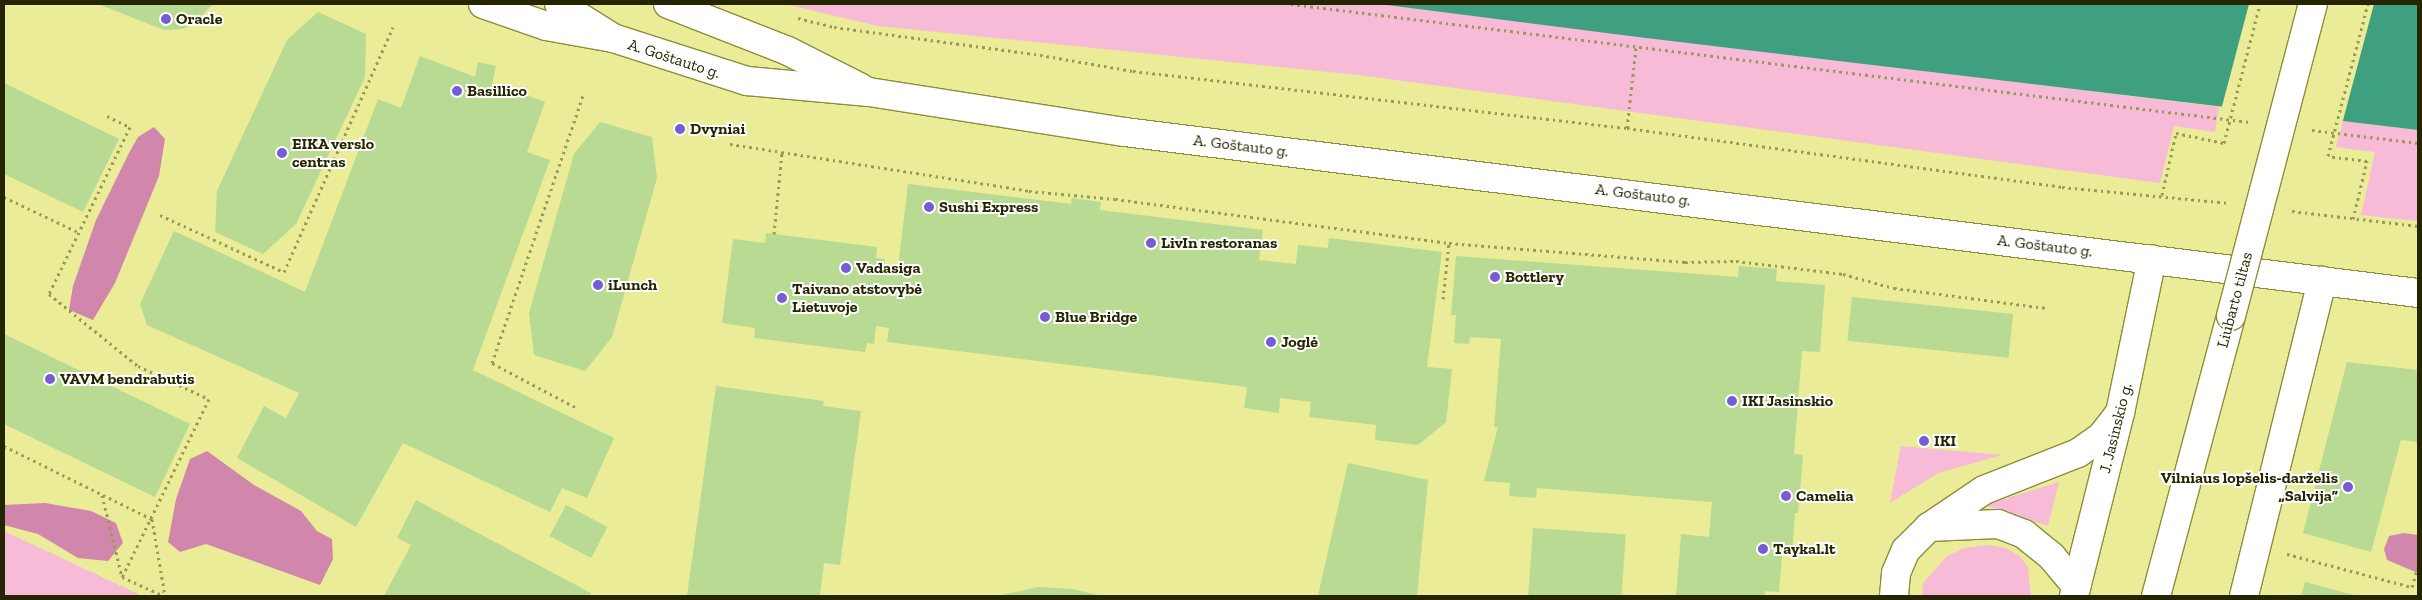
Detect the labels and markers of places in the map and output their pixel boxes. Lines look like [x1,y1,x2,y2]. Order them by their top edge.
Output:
place label: Oracle [176,9,222,29]
marker: Oracle [160,13,172,25]
place label: Basillico [467,81,527,101]
marker: Basillico [451,85,463,97]
place label: Dvyniai [690,119,745,139]
marker: Dvyniai [674,123,686,135]
place label: EIKA verslo centras [292,134,375,172]
marker: EIKA verslo centras [276,147,288,159]
place label: Sushi Express [939,197,1038,217]
marker: Sushi Express [923,201,935,213]
place label: LivIn restoranas [1161,233,1277,253]
marker: LivIn restoranas [1145,237,1157,249]
place label: Vadasiga [856,258,921,278]
marker: Vadasiga [840,262,852,274]
place label: Bottlery [1505,267,1564,287]
marker: Bottlery [1489,271,1501,283]
place label: iLunch [608,275,657,295]
marker: iLunch [592,279,604,291]
place label: Taivano atstovybė Lietuvoje [792,279,922,317]
marker: Taivano atstovybė Lietuvoje [776,292,788,304]
place label: Blue Bridge [1055,307,1137,327]
marker: Blue Bridge [1039,311,1051,323]
place label: Joglė [1281,332,1318,352]
marker: Joglė [1265,336,1277,348]
place label: VAVM bendrabutis [60,369,195,389]
marker: VAVM bendrabutis [44,373,56,385]
place label: IKI Jasinskio [1742,391,1833,411]
marker: IKI Jasinskio [1726,395,1738,407]
place label: IKI [1934,431,1956,451]
marker: IKI [1918,435,1930,447]
place label: Vilniaus lopšelis-darželis „Salvija“ [2161,468,2338,506]
marker: Vilniaus lopšelis-darželis „Salvija“ [2342,481,2354,493]
place label: Camelia [1796,486,1854,506]
marker: Camelia [1780,490,1792,502]
place label: Taykal.lt [1773,539,1835,559]
marker: Taykal.lt [1757,543,1769,555]

